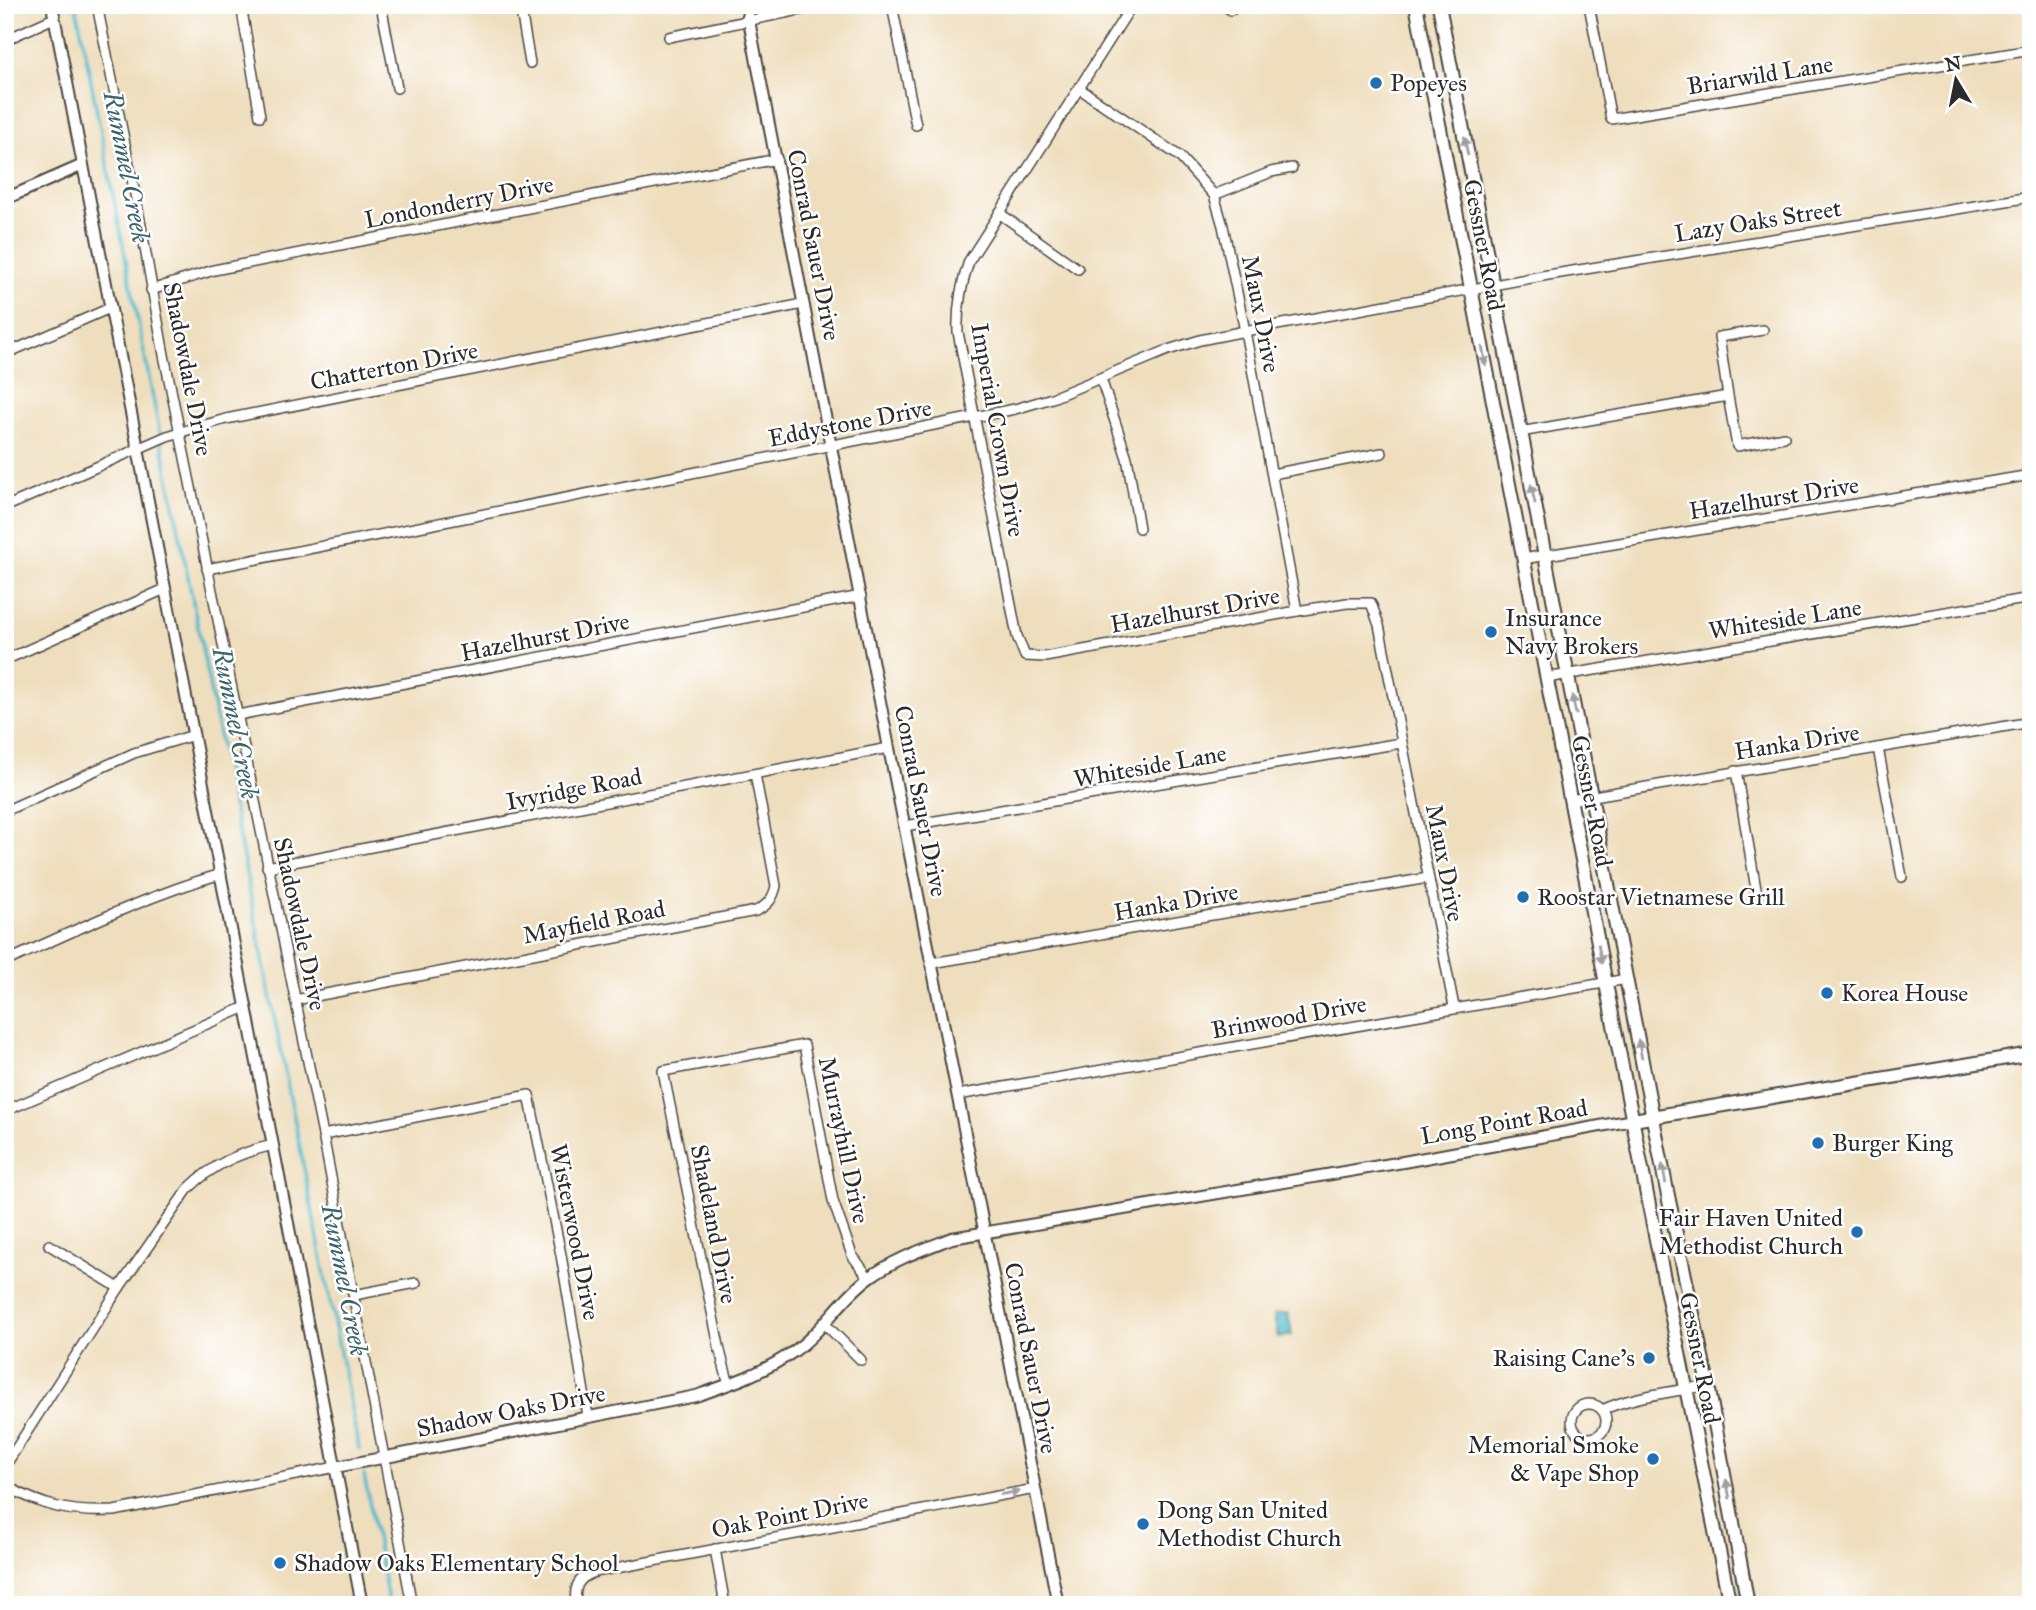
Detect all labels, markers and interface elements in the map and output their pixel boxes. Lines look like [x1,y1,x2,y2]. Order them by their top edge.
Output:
north arrow [1920,46,1990,116]
street label: Briarwild Lane [1685,49,1835,101]
text: N [1943,51,1963,76]
place label: Popeyes [1390,68,1467,98]
marker: Popeyes [1368,75,1384,91]
water label: Rummel Creek [96,87,157,246]
one-way arrow [1460,135,1471,157]
street label: Conrad Sauer Drive [781,147,847,343]
street label: Londonderry Drive [362,169,556,235]
street label: Gessner Road [1457,177,1511,313]
street label: Lazy Oaks Street [1672,193,1844,249]
street label: Maux Drive [1235,253,1287,375]
street label: Shadowdale Drive [156,280,220,458]
street label: Imperial Crown Drive [964,321,1032,539]
street label: Chatterton Drive [308,335,480,397]
one-way arrow [1479,345,1490,367]
street label: Eddystone Drive [766,392,934,454]
street label: Hazelhurst Drive [1687,470,1861,526]
one-way arrow [1527,483,1538,505]
street label: Hazelhurst Drive [1108,580,1282,640]
street label: Whiteside Lane [1706,592,1864,646]
place label: Insurance Navy Brokers [1505,603,1638,661]
street label: Hazelhurst Drive [458,606,632,668]
marker: Insurance Navy Brokers [1483,624,1499,640]
water label: Rummel Creek [205,643,266,802]
one-way arrow [1568,694,1579,716]
street label: Conrad Sauer Drive [888,703,954,899]
street label: Hanka Drive [1733,717,1861,767]
street label: Gessner Road [1565,733,1619,869]
street label: Whiteside Lane [1071,738,1229,794]
street label: Ivyridge Road [504,761,644,817]
street label: Maux Drive [1419,802,1471,924]
street label: Shadowdale Drive [267,835,333,1013]
street label: Hanka Drive [1111,876,1241,928]
place label: Roostar Vietnamese Grill [1537,882,1785,912]
marker: Roostar Vietnamese Grill [1515,889,1531,905]
street label: Mayfield Road [520,893,668,951]
one-way arrow [1595,943,1606,965]
place label: Korea House [1841,978,1968,1008]
marker: Korea House [1819,985,1835,1001]
street label: Brinwood Drive [1209,989,1369,1045]
one-way arrow [1635,1038,1646,1060]
street label: Murrayhill Drive [812,1054,876,1226]
street label: Long Point Road [1418,1093,1590,1151]
place label: Burger King [1832,1128,1954,1158]
marker: Burger King [1810,1135,1826,1151]
street label: Wisterwood Drive [543,1141,607,1323]
street label: Shadeland Drive [684,1142,744,1306]
one-way arrow [1658,1163,1669,1185]
water label: Rummel Creek [314,1200,375,1359]
place label: Fair Haven United Methodist Church [1659,1203,1843,1261]
marker: Fair Haven United Methodist Church [1849,1224,1865,1240]
street label: Conrad Sauer Drive [998,1260,1064,1456]
street label: Gessner Road [1673,1290,1727,1426]
place label: Raising Cane's [1493,1343,1635,1373]
marker: Raising Cane's [1641,1350,1657,1366]
street label: Shadow Oaks Drive [414,1378,608,1444]
place label: Memorial Smoke & Vape Shop [1468,1430,1639,1488]
marker: Memorial Smoke & Vape Shop [1645,1451,1661,1467]
one-way arrow [1722,1478,1733,1500]
street label: Oak Point Drive [709,1485,871,1545]
one-way arrow [999,1487,1021,1498]
place label: Dong San United Methodist Church [1157,1495,1341,1553]
marker: Dong San United Methodist Church [1135,1516,1151,1532]
place label: Shadow Oaks Elementary School [294,1548,619,1578]
marker: Shadow Oaks Elementary School [272,1555,288,1571]

